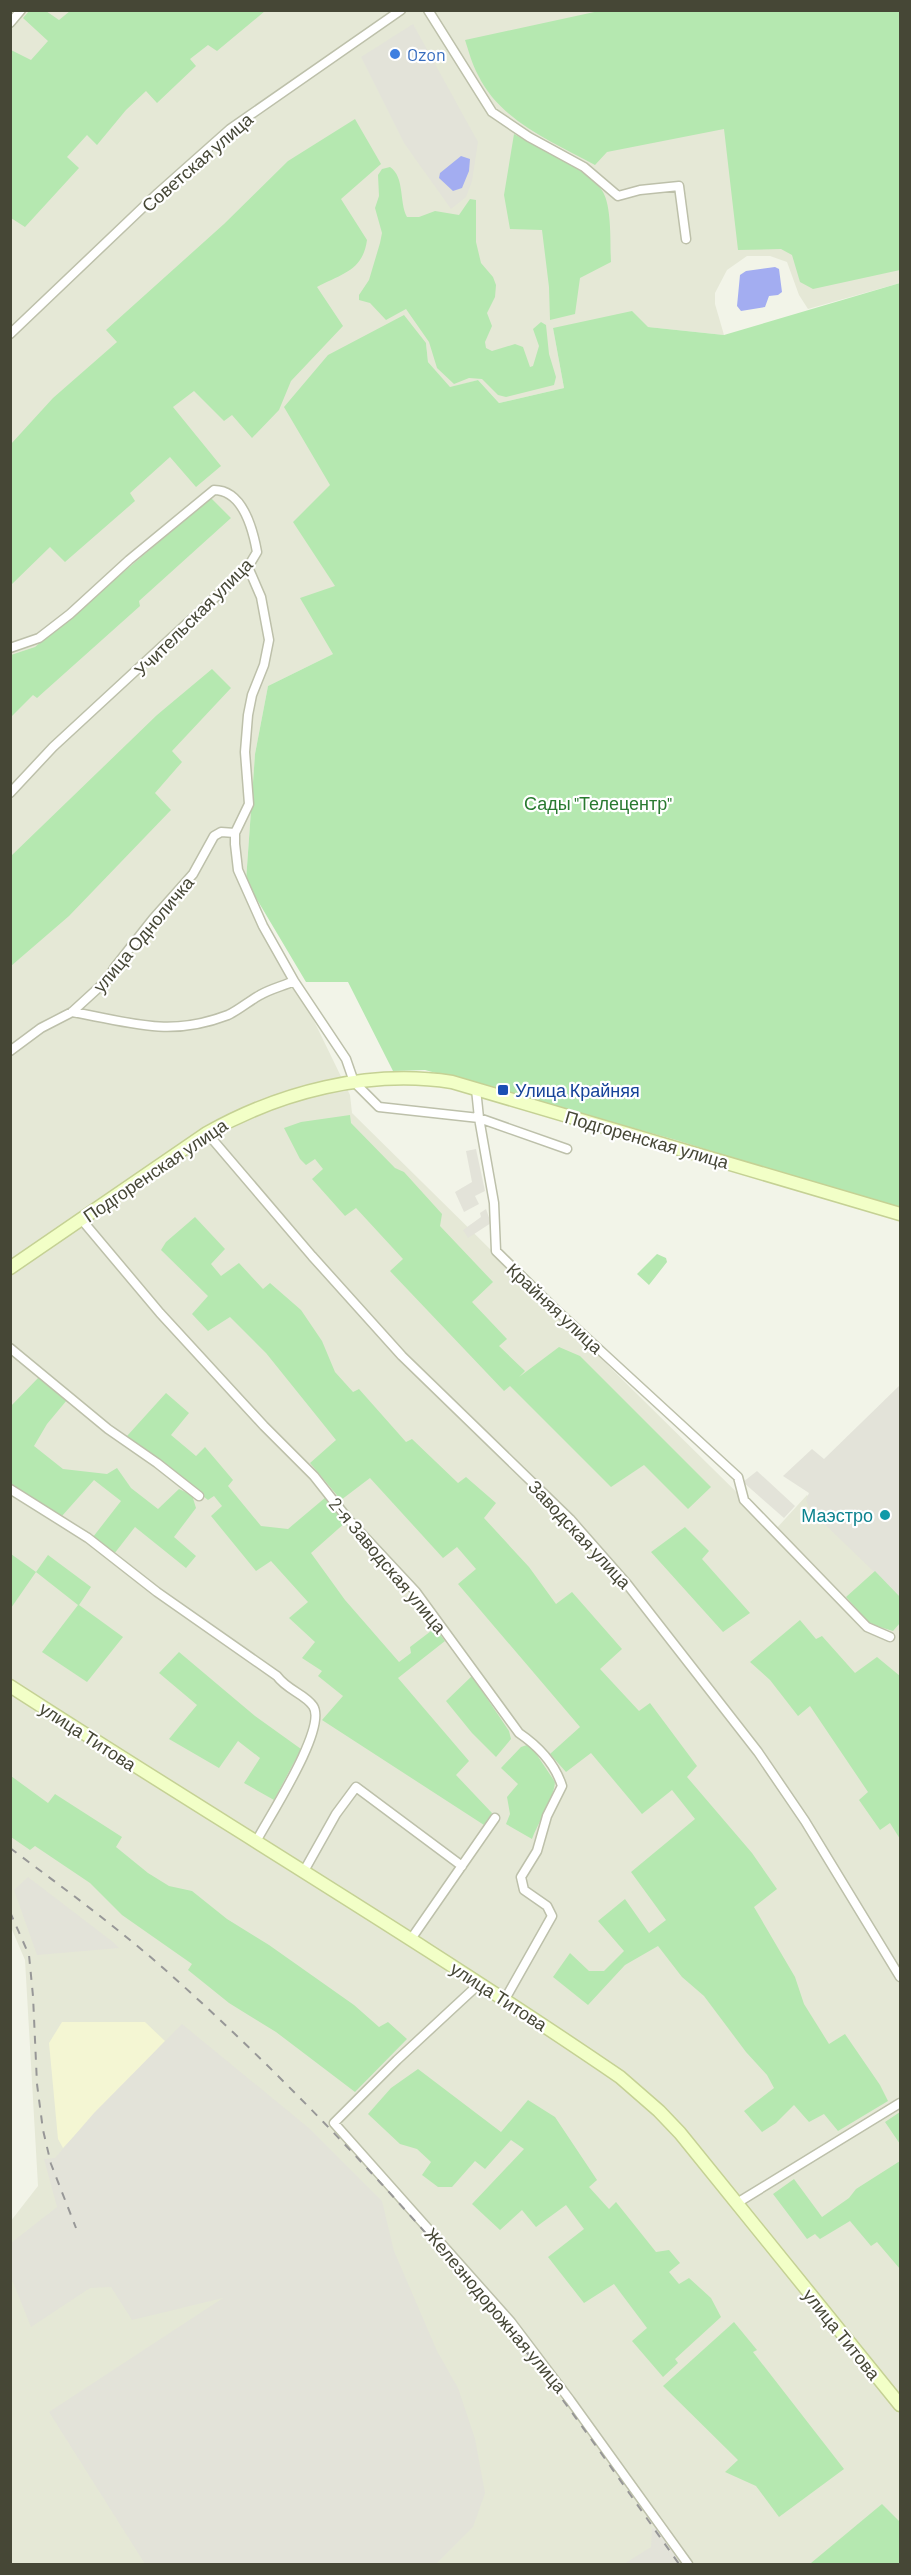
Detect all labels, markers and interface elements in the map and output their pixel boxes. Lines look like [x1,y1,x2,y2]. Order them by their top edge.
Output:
place label: Ozon [407,43,446,65]
marker: Ozon [388,47,402,61]
street label: Советская улица [137,107,258,216]
street label: Учительская улица [129,553,257,681]
park label: Сады "Телецентр" [524,792,672,814]
street label: улица Одноличка [88,871,199,997]
place label: Улица Крайняя [515,1079,640,1101]
marker: Улица Крайняя [496,1083,510,1097]
street label: Подгоренская улица [563,1105,732,1173]
street label: Подгоренская улица [79,1113,232,1226]
street label: Крайняя улица [502,1258,608,1359]
street label: Заводская улица [524,1475,637,1594]
street label: 2-я Заводская улица [325,1493,452,1638]
place label: Маэстро [801,1504,873,1526]
marker: Маэстро [878,1508,892,1522]
street label: улица Титова [36,1697,141,1776]
street label: улица Титова [447,1957,552,2036]
street label: Железнодорожная улица [420,2223,572,2398]
street label: улица Титова [799,2284,886,2385]

